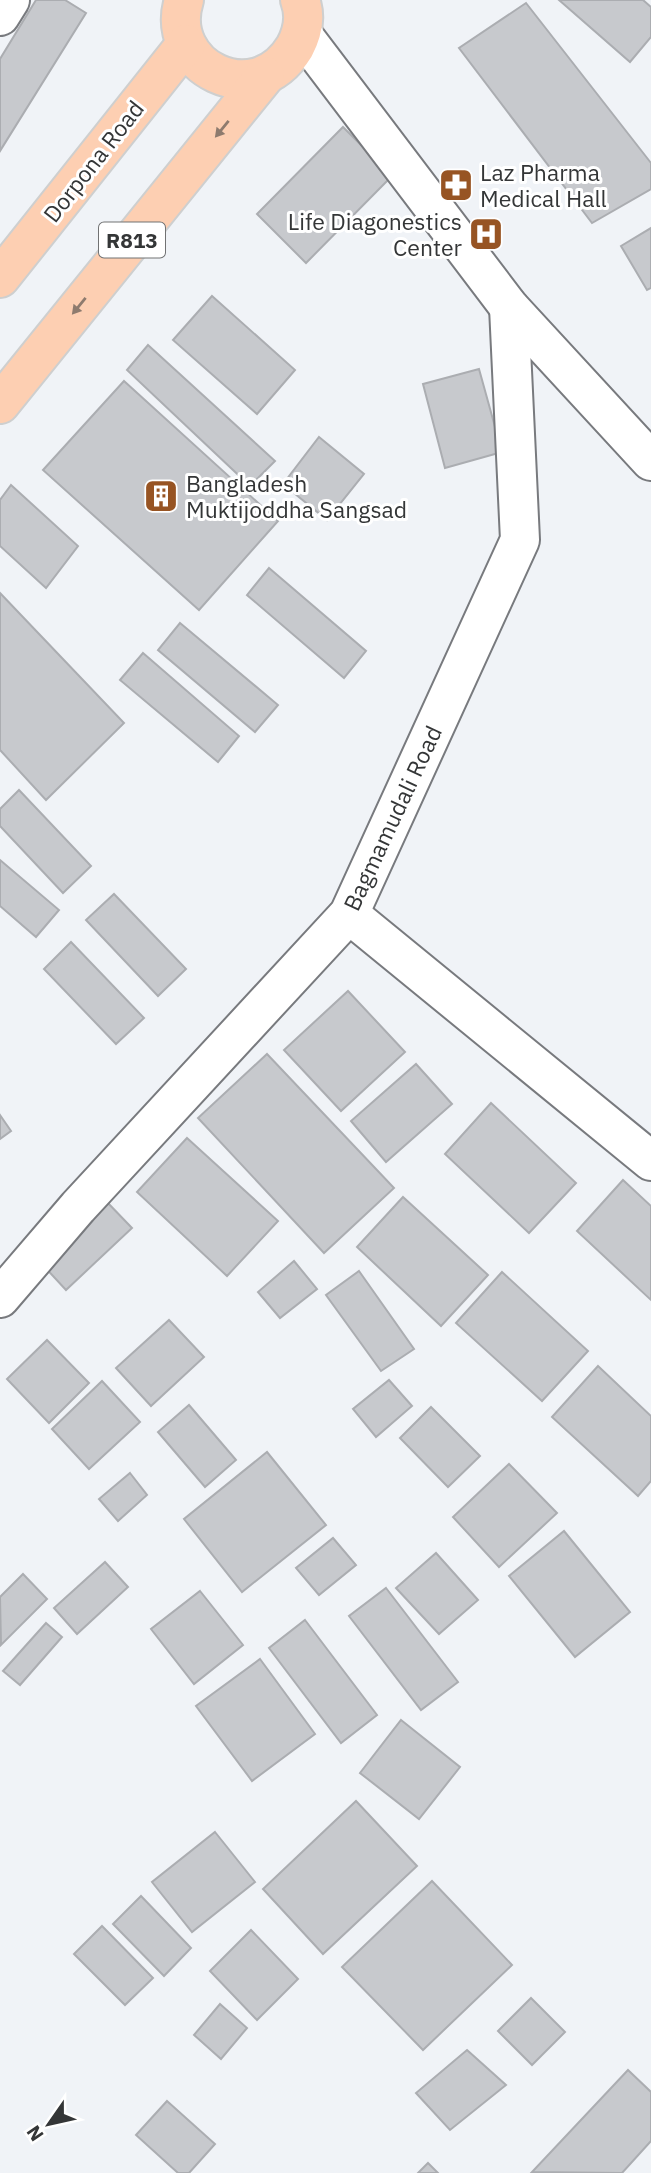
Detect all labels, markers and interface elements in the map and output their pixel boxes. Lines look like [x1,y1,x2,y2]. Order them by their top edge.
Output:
street label: Dorpona Road [36,94,150,228]
one-way arrow [215,121,230,138]
place label: Laz Pharma Medical Hall [480,157,607,213]
pharmacy icon: Laz Pharma Medical Hall [437,166,475,204]
place label: Life Diagonestics Center [288,206,463,262]
hospital icon: Life Diagonestics Center [467,215,505,253]
road number: R813 [99,222,165,258]
one-way arrow [72,298,87,315]
place label: Bangladesh Muktijoddha Sangsad [186,468,407,524]
building icon: Bangladesh Muktijoddha Sangsad [142,477,180,515]
street label: Bagmamudali Road [336,721,448,915]
north arrow [14,2089,84,2159]
text: N [21,2121,49,2146]

